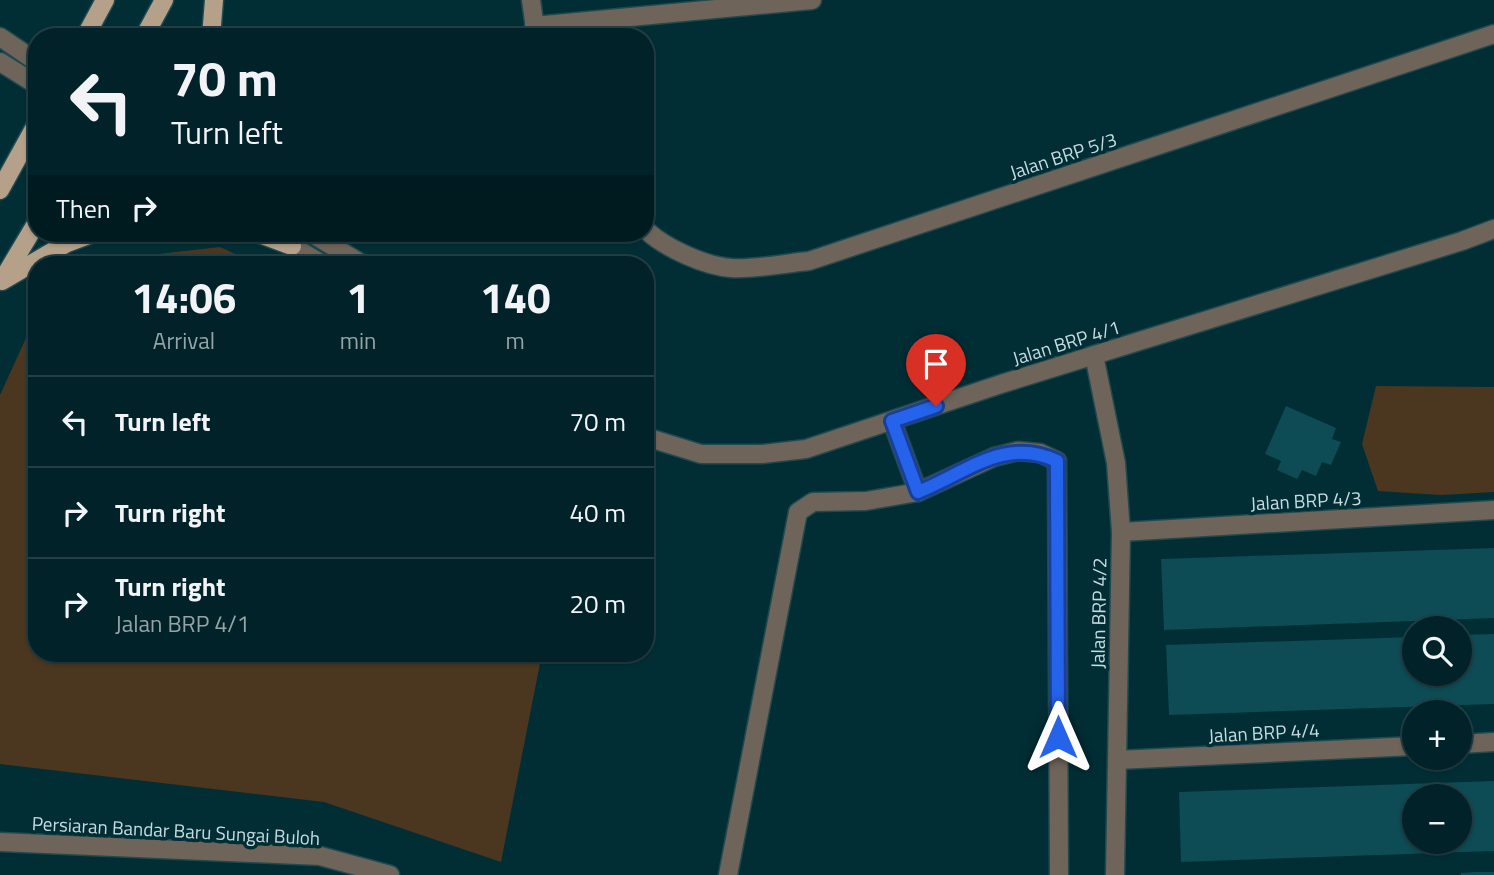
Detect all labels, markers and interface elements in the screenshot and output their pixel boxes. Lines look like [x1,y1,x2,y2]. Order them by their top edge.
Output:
text: 70 m [171,40,278,115]
icon: left [56,56,147,147]
text: Turn left [171,108,283,156]
street label: Jalan BRP 5/3 [1006,124,1120,186]
text: Then [56,189,111,228]
icon: right [125,189,163,227]
text: 14:06 [131,265,236,329]
text: 1 [346,265,370,329]
text: 140 [480,265,550,329]
street label: Jalan BRP 4/1 [1009,312,1123,372]
text: Arrival [153,323,215,358]
text: min [340,323,376,358]
text: m [506,323,525,358]
pin [906,334,966,406]
icon: arrive [917,345,955,383]
text: Turn left [115,402,210,441]
text: 70 m [569,402,626,441]
icon: left [56,403,94,441]
street label: Jalan BRP 4/3 [1250,483,1362,517]
text: Turn right [115,493,226,532]
text: 40 m [569,493,626,532]
icon: right [56,494,94,532]
street label: Jalan BRP 4/2 [1083,557,1113,669]
text: Turn right [115,567,226,606]
text: 20 m [569,584,626,623]
icon: right [56,585,94,623]
text: Jalan BRP 4/1 [115,606,250,641]
map controls [1402,616,1472,854]
button: search [1402,616,1472,686]
position arrow [1021,700,1095,774]
button: + [1402,700,1472,770]
street label: Jalan BRP 4/4 [1208,715,1320,749]
button: − [1402,784,1472,854]
street label: Persiaran Bandar Baru Sungai Buloh [31,808,321,852]

